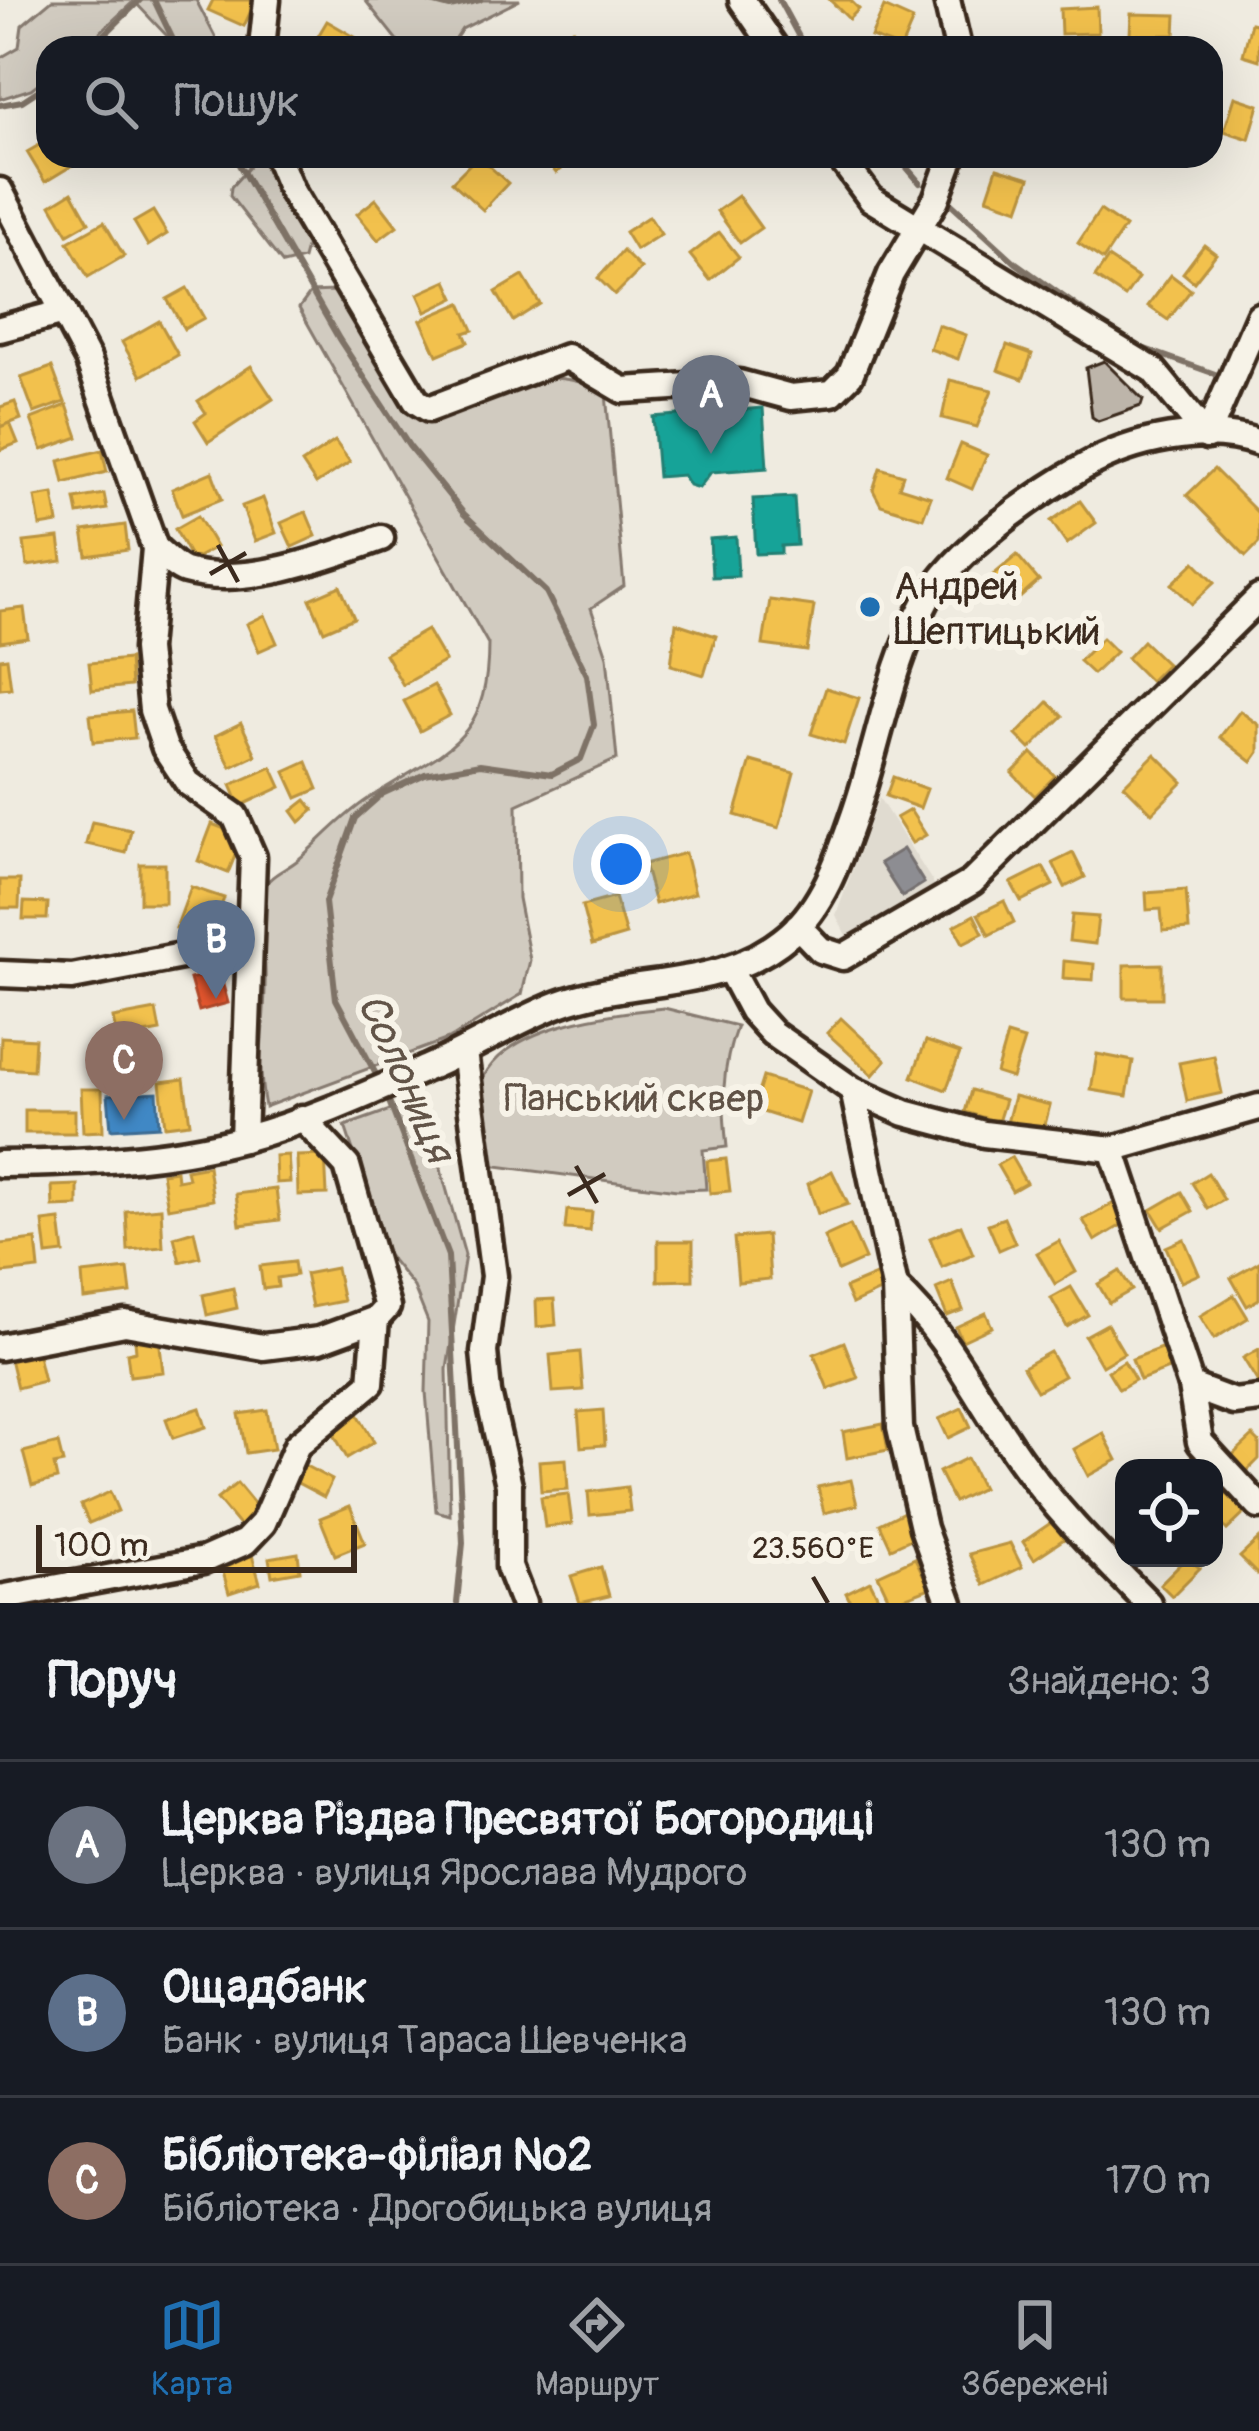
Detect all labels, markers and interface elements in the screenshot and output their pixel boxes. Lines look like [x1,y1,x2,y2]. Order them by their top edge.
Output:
search box [36,36,1223,168]
icon: search [78,69,144,135]
text: Пошук [174,74,299,130]
pin: A [672,355,750,454]
place label: Андрей Шептицький [894,562,1100,656]
marker: Андрей Шептицький [857,594,883,620]
your location [591,834,651,894]
pin: B [177,900,255,999]
water label: Солониця [345,986,467,1174]
pin: C [85,1021,163,1120]
park label: Панський сквер [504,1074,764,1123]
map controls [1115,1459,1223,1567]
button: locate [1115,1459,1223,1567]
scale bar [36,1519,357,1572]
text: 100 m [54,1525,148,1566]
text: 23.560°E [752,1530,874,1567]
text: Поруч [48,1649,178,1713]
text: Знайдено: 3 [1008,1657,1211,1706]
text: Церква Різдва Пресвятої Богородиці [162,1792,873,1848]
text: A [74,1820,100,1869]
text: 130 m [1104,1820,1211,1869]
text: Церква · вулиця Ярослава Мудрого [162,1848,747,1897]
text: Ощадбанк [162,1960,367,2016]
text: B [76,1988,98,2037]
text: 130 m [1104,1988,1211,2037]
text: Банк · вулиця Тараса Шевченка [162,2016,687,2065]
text: Бібліотека-філіал №2 [162,2128,592,2184]
text: C [75,2156,99,2205]
text: 170 m [1105,2156,1211,2205]
text: Бібліотека · Дрогобицька вулиця [162,2184,712,2233]
tab: Карта [151,2292,233,2405]
tab: Маршрут [535,2292,659,2405]
tab: Збережені [961,2292,1108,2405]

